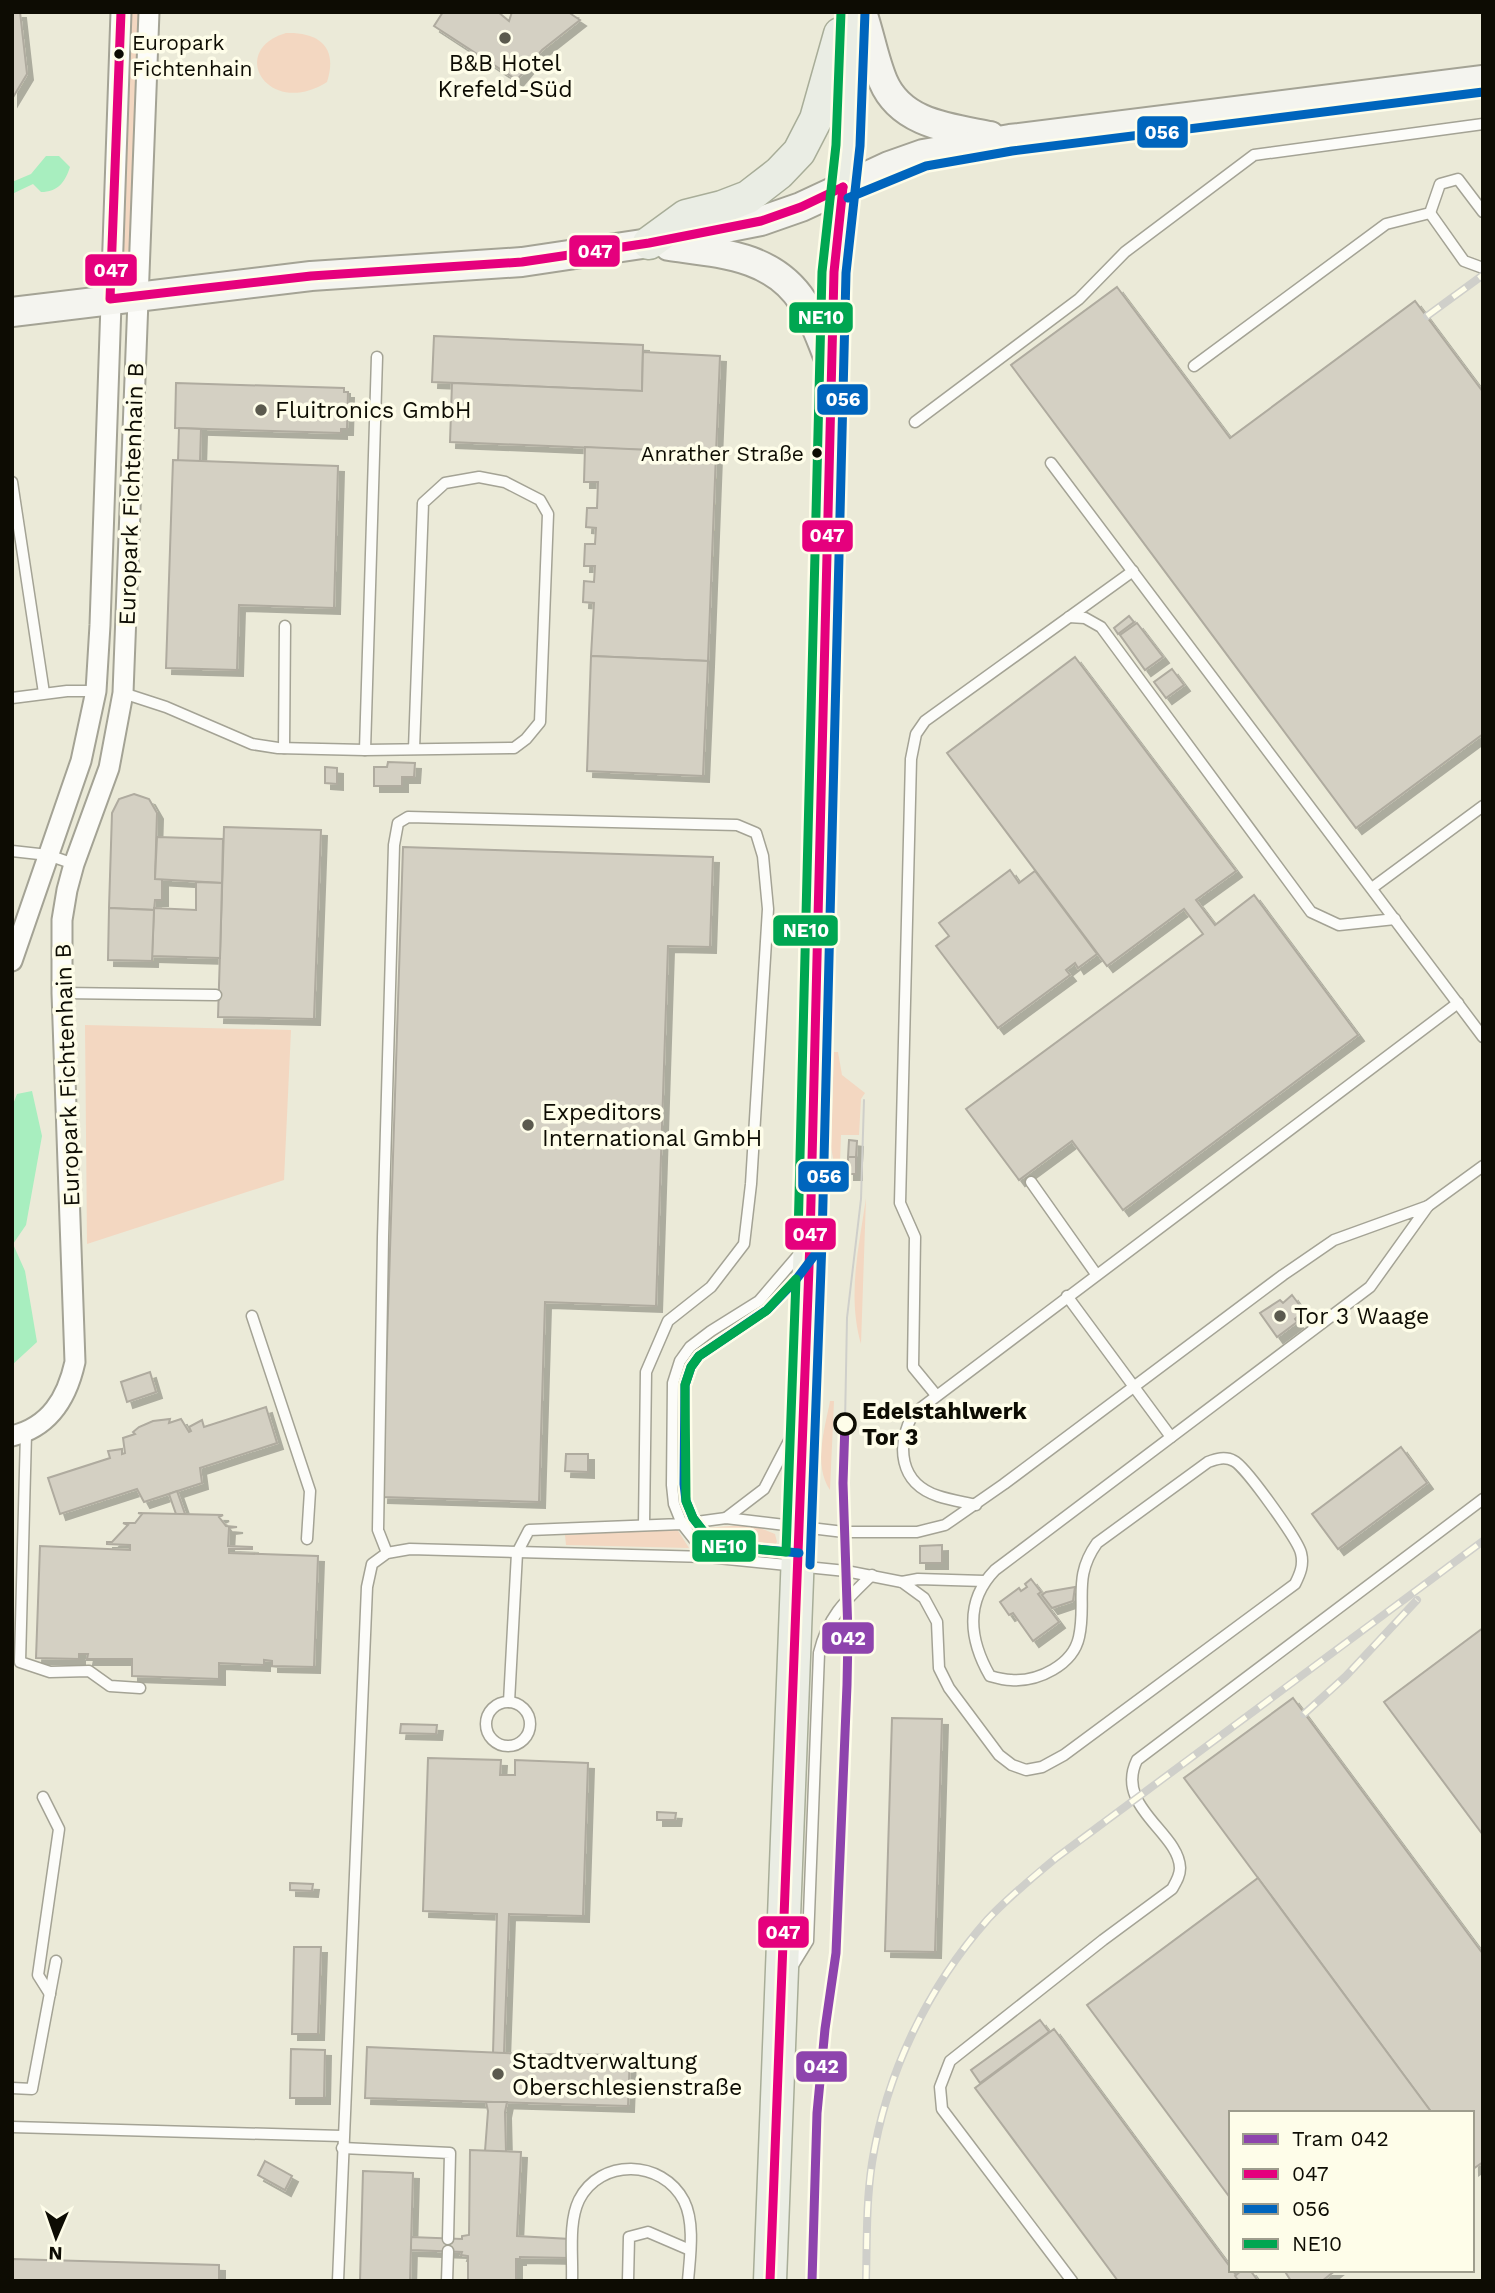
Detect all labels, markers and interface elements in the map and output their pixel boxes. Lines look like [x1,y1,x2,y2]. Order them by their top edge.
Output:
place label: Europark Fichtenhain [132,30,252,81]
marker: B&B Hotel Krefeld-Süd [497,30,513,46]
marker: Europark Fichtenhain [112,47,126,61]
place label: B&B Hotel Krefeld-Süd [437,50,573,103]
line badge: 056 [1136,115,1189,149]
text: 056 [1145,121,1180,144]
line badge: 047 [568,234,621,268]
text: 047 [577,240,613,263]
line badge: 047 [84,253,138,287]
text: 047 [93,259,129,282]
line badge: NE10 [788,301,854,334]
text: NE10 [798,306,844,329]
street label: Europark Fichtenhain B [113,362,150,626]
line badge: 056 [816,383,869,416]
text: 056 [826,388,861,411]
place label: Fluitronics GmbH [275,397,472,424]
marker: Fluitronics GmbH [253,402,269,418]
place label: Anrather Straße [641,441,804,466]
marker: Anrather Straße [810,446,824,460]
line badge: 047 [801,519,854,553]
text: 047 [809,524,845,547]
line badge: NE10 [772,914,839,947]
text: NE10 [783,919,829,942]
street label: Europark Fichtenhain B [49,943,86,1207]
place label: Expeditors International GmbH [542,1099,762,1152]
marker: Expeditors International GmbH [520,1117,536,1133]
line badge: 056 [797,1160,850,1193]
text: 056 [807,1165,842,1188]
line badge: 047 [784,1217,837,1251]
text: 047 [792,1223,828,1246]
place label: Tor 3 Waage [1294,1303,1429,1330]
marker: Tor 3 Waage [1272,1308,1288,1324]
place label: Edelstahlwerk Tor 3 [862,1398,1028,1451]
marker: Edelstahlwerk Tor 3 [834,1413,856,1435]
line badge: NE10 [691,1529,757,1563]
text: NE10 [701,1535,747,1558]
line badge: 042 [821,1621,875,1655]
text: 042 [830,1627,866,1650]
line badge: 047 [757,1915,810,1949]
text: 047 [765,1921,801,1944]
place label: Stadtverwaltung Oberschlesienstraße [512,2048,742,2101]
line badge: 042 [795,2050,848,2083]
text: 042 [803,2055,839,2078]
marker: Stadtverwaltung Oberschlesienstraße [490,2066,506,2082]
legend [1229,2111,1474,2272]
text: Tram 042 [1292,2126,1389,2151]
text: 047 [1292,2161,1329,2186]
text: 056 [1292,2196,1330,2221]
north arrow [21,2202,91,2272]
text: NE10 [1292,2231,1342,2256]
text: N [48,2242,63,2265]

